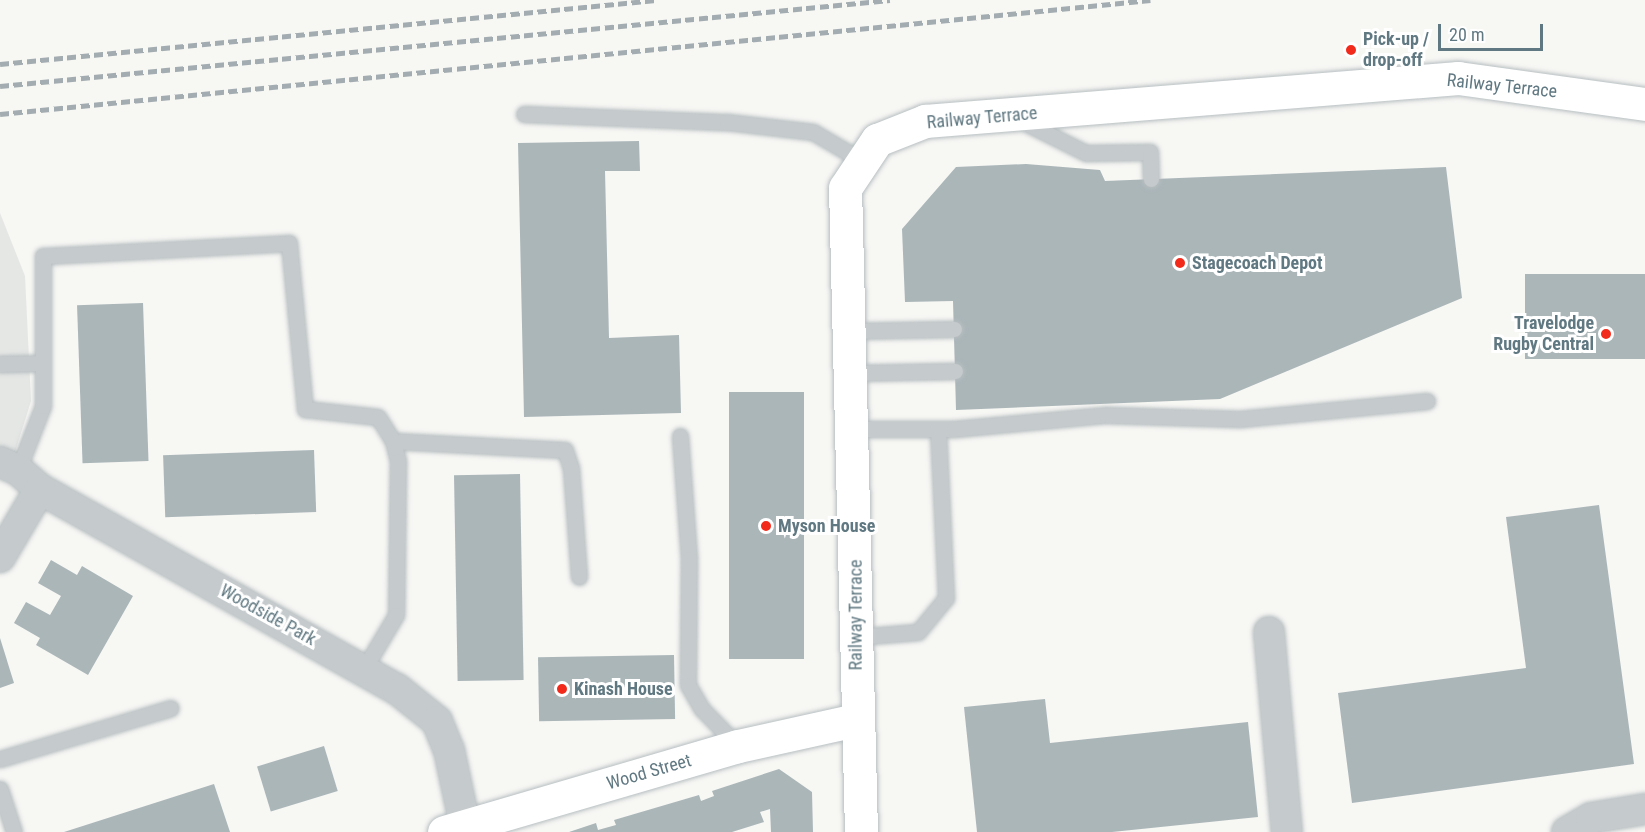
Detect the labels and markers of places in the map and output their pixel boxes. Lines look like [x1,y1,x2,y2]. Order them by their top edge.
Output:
place label: Pick-up / drop-off [1363,29,1429,72]
marker: Pick-up / drop-off [1344,43,1358,57]
place label: Stagecoach Depot [1192,252,1323,274]
marker: Stagecoach Depot [1173,256,1187,270]
place label: Travelodge Rugby Central [1493,313,1594,356]
marker: Travelodge Rugby Central [1599,327,1613,341]
place label: Myson House [778,515,875,537]
marker: Myson House [759,519,773,533]
place label: Kinash House [574,678,673,700]
marker: Kinash House [555,682,569,696]

